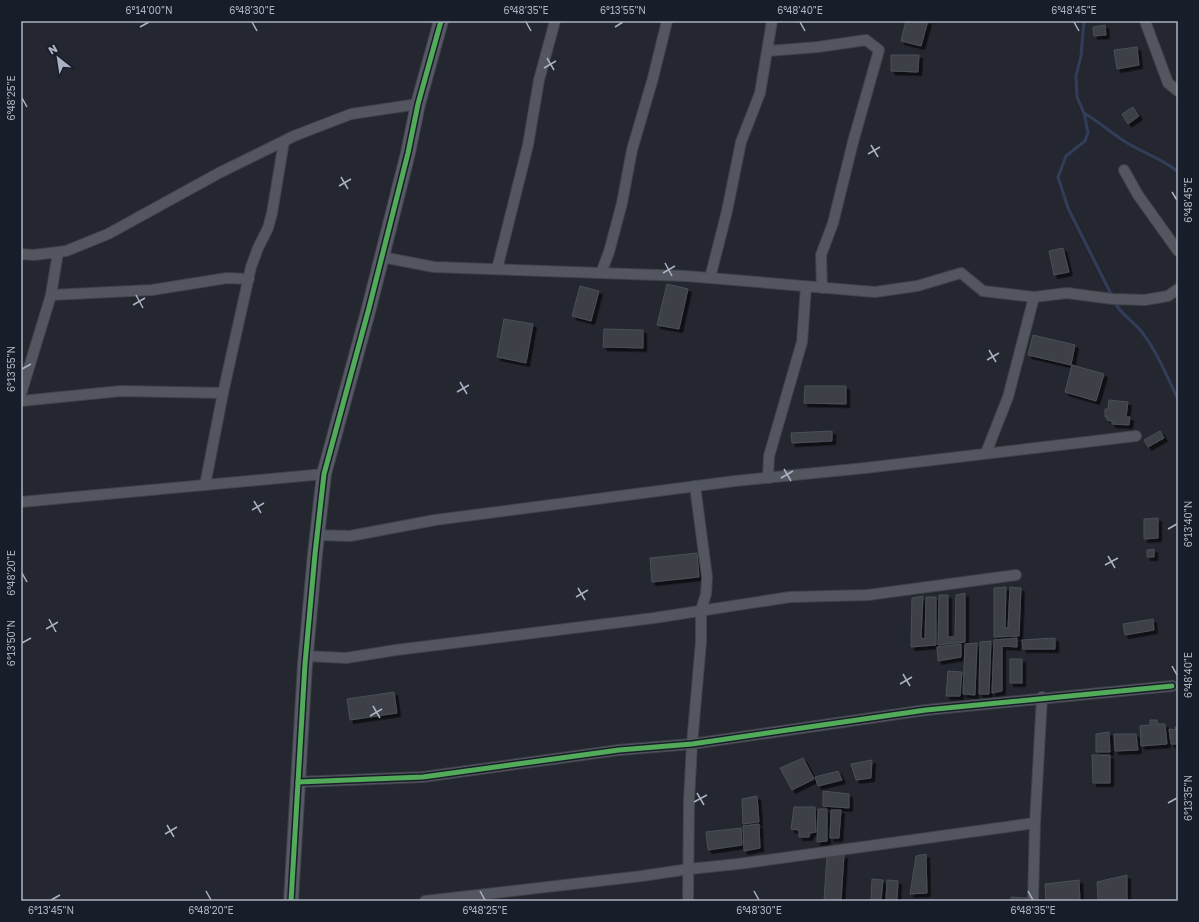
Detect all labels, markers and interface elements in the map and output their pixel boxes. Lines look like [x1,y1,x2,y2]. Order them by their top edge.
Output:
text: 6°14'00"N [126,4,173,16]
text: 6°48'30"E [229,4,275,16]
text: 6°48'35"E [503,4,549,16]
text: 6°13'55"N [600,4,646,16]
text: 6°48'40"E [777,4,823,16]
text: 6°48'45"E [1051,4,1097,16]
north arrow [38,38,78,78]
text: N [46,41,60,57]
text: 6°48'25"E [5,75,17,121]
text: 6°48'45"E [1182,177,1194,223]
text: 6°13'55"N [5,346,17,392]
text: 6°13'40"N [1182,501,1194,547]
text: 6°48'20"E [5,550,17,596]
text: 6°13'50"N [5,620,17,666]
text: 6°48'40"E [1182,652,1194,698]
text: 6°13'35"N [1182,775,1194,821]
text: 6°13'45"N [28,904,74,916]
text: 6°48'20"E [188,904,234,916]
text: 6°48'25"E [462,904,508,916]
text: 6°48'30"E [736,904,782,916]
text: 6°48'35"E [1010,904,1056,916]

